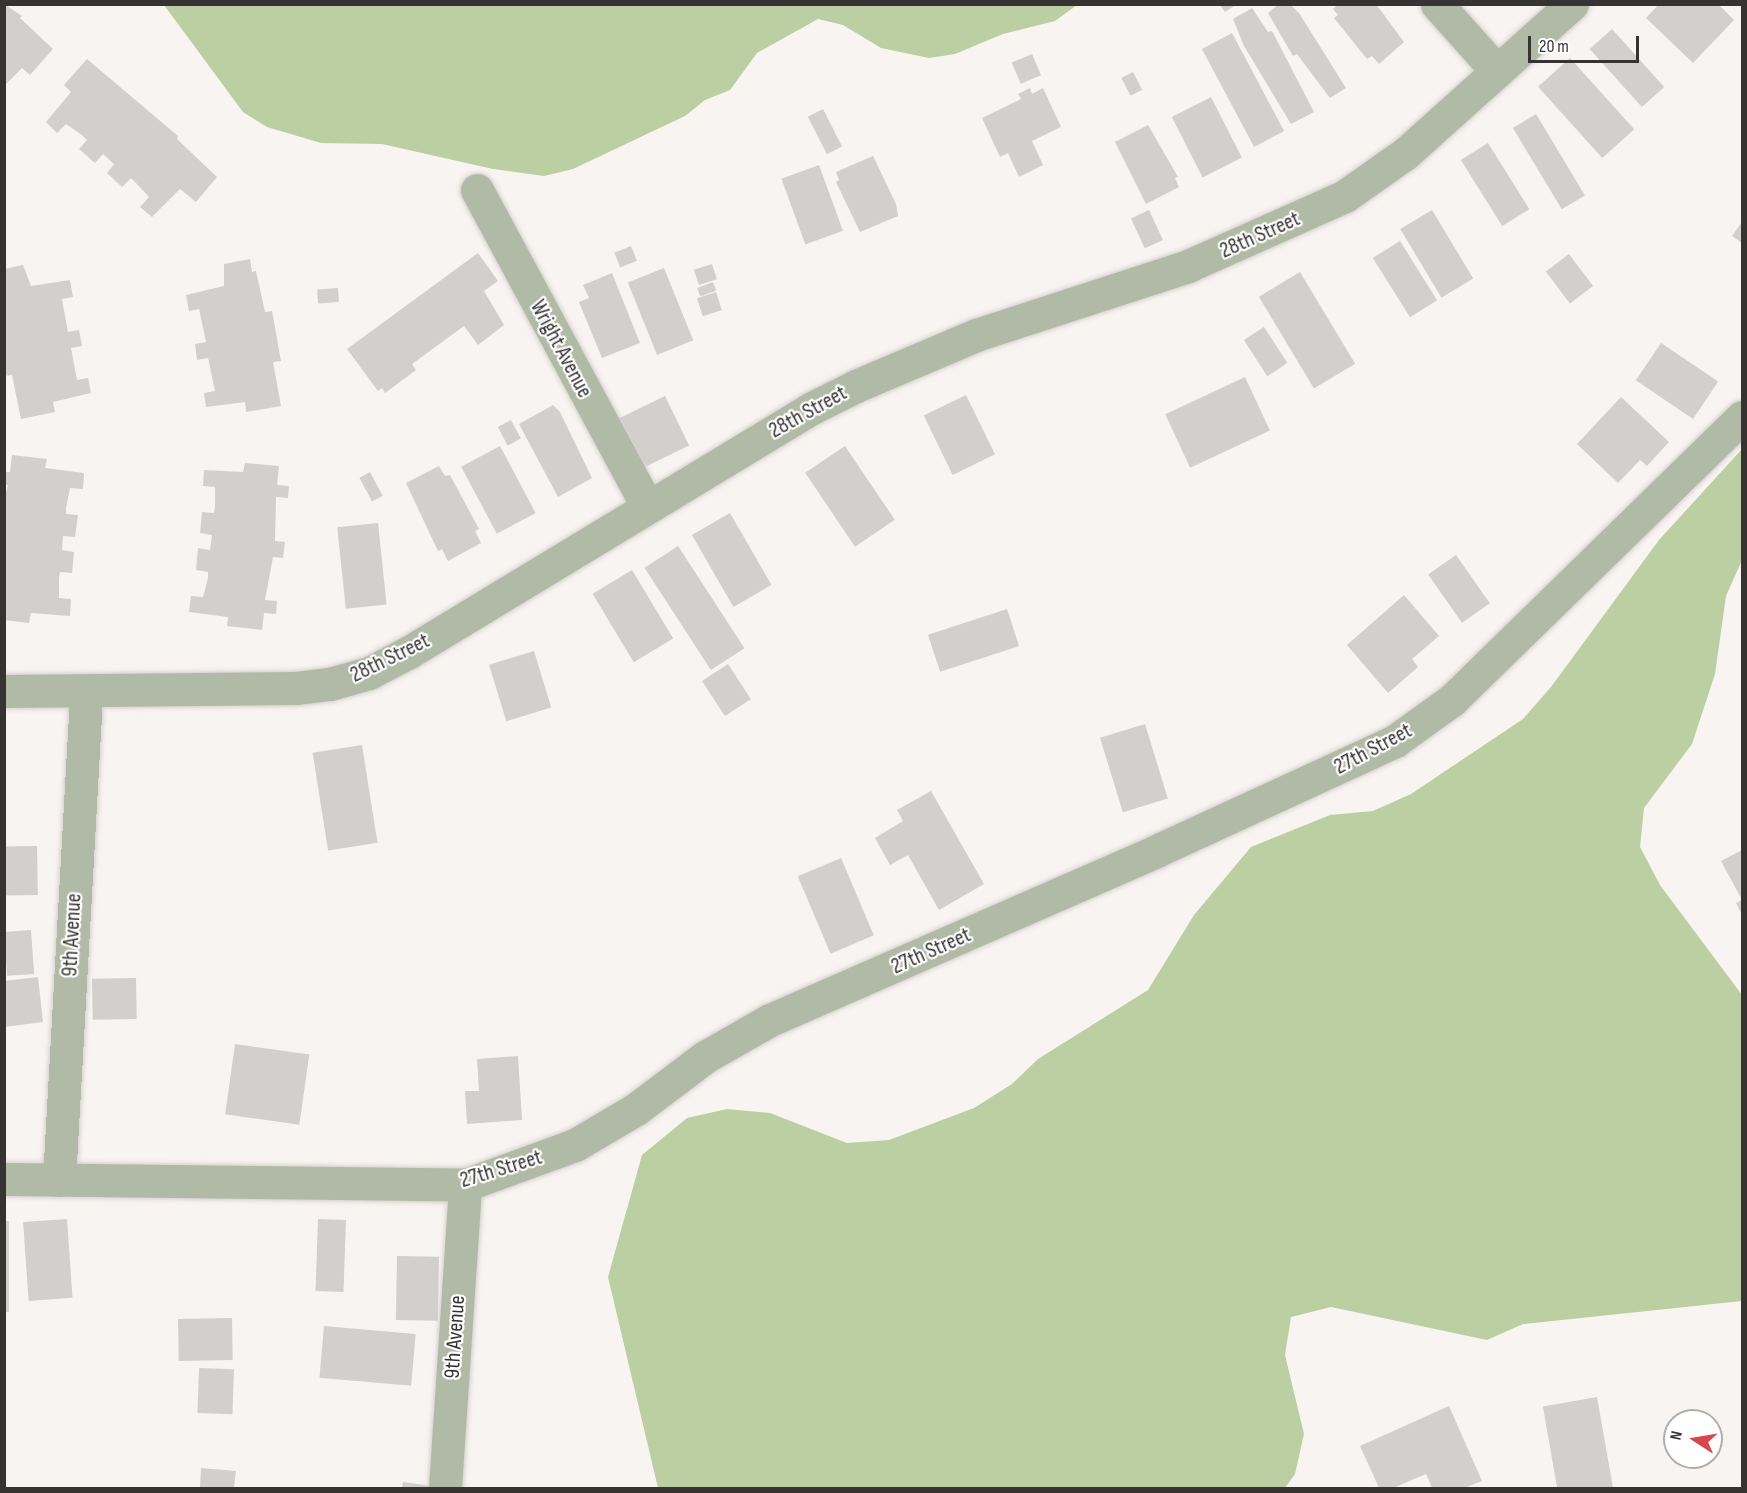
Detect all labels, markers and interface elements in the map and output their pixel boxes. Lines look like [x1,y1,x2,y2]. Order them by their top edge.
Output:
scale bar [1531,24,1642,62]
text: 20 m [1539,36,1569,57]
street label: 28th Street [1216,206,1304,264]
street label: Wright Avenue [524,296,598,402]
street label: 28th Street [765,380,851,444]
street label: 28th Street [346,628,434,688]
street label: 27th Street [1330,718,1416,780]
street label: 9th Avenue [57,893,87,977]
street label: 27th Street [887,922,975,980]
street label: 27th Street [457,1144,545,1194]
street label: 9th Avenue [439,1295,471,1379]
north arrow [1663,1409,1723,1469]
text: N [1667,1429,1687,1442]

